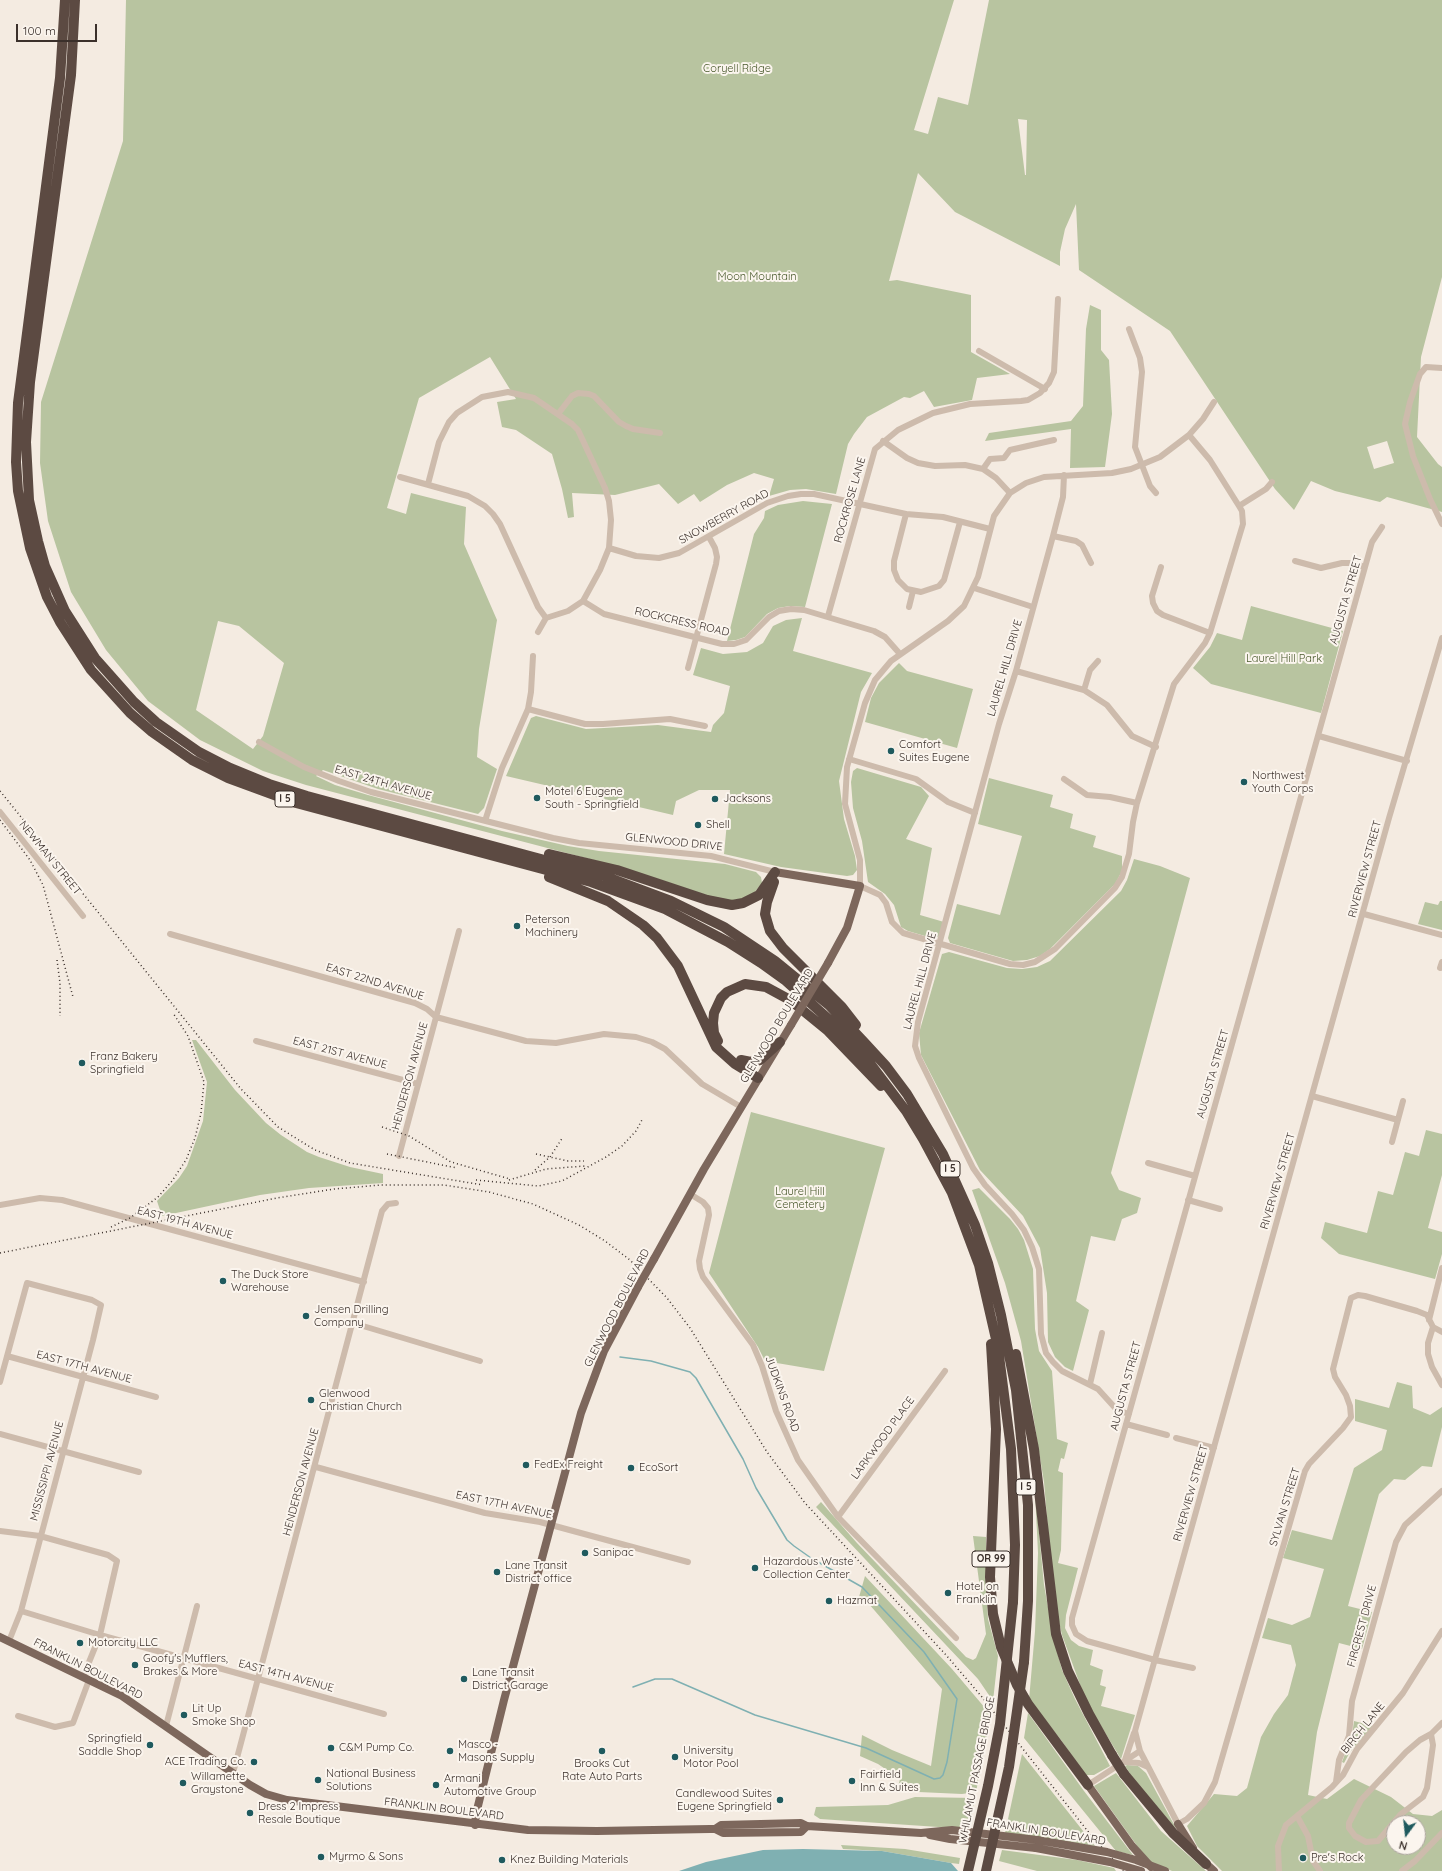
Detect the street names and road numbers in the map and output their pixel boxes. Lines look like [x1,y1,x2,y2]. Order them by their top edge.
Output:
street label: ROCKROSE LANE [831,456,869,544]
street label: SNOWBERRY ROAD [677,487,771,547]
street label: AUGUSTA STREET [1327,554,1365,646]
street label: ROCKCRESS ROAD [633,605,731,639]
street label: LAUREL HILL DRIVE [985,618,1025,718]
street label: EAST 24TH AVENUE [333,763,433,803]
road number: I 5 [275,791,295,807]
street label: NEWMAN STREET [16,818,84,898]
street label: RIVERVIEW STREET [1346,819,1384,919]
street label: GLENWOOD DRIVE [625,830,723,854]
street label: LAUREL HILL DRIVE [901,931,939,1031]
street label: EAST 22ND AVENUE [324,961,426,1003]
street label: GLENWOOD BOULEVARD [738,966,816,1086]
street label: HENDERSON AVENUE [389,1021,431,1131]
street label: AUGUSTA STREET [1194,1028,1232,1120]
street label: EAST 21ST AVENUE [291,1034,389,1072]
street label: RIVERVIEW STREET [1258,1131,1298,1231]
road number: I 5 [940,1161,960,1177]
street label: EAST 19TH AVENUE [136,1204,234,1242]
street label: GLENWOOD BOULEVARD [581,1247,653,1369]
street label: AUGUSTA STREET [1108,1340,1144,1432]
street label: EAST 17TH AVENUE [35,1348,133,1386]
street label: JUDKINS ROAD [762,1354,802,1434]
street label: LARKWOOD PLACE [849,1394,917,1482]
street label: MISSISSIPPI AVENUE [27,1420,67,1522]
street label: HENDERSON AVENUE [280,1427,322,1537]
street label: RIVERVIEW STREET [1171,1443,1211,1543]
street label: SYLVAN STREET [1267,1466,1303,1548]
road number: I 5 [1016,1479,1036,1495]
street label: EAST 17TH AVENUE [455,1488,553,1522]
road number: OR 99 [972,1551,1010,1567]
street label: FIRCREST DRIVE [1345,1584,1379,1668]
street label: FRANKLIN BOULEVARD [31,1636,145,1702]
street label: EAST 14TH AVENUE [237,1657,335,1695]
street label: WHILAMUT PASSAGE BRIDGE [956,1695,998,1845]
street label: BIRCH LANE [1338,1700,1388,1756]
street label: FRANKLIN BOULEVARD [383,1795,505,1823]
street label: FRANKLIN BOULEVARD [985,1816,1107,1848]

